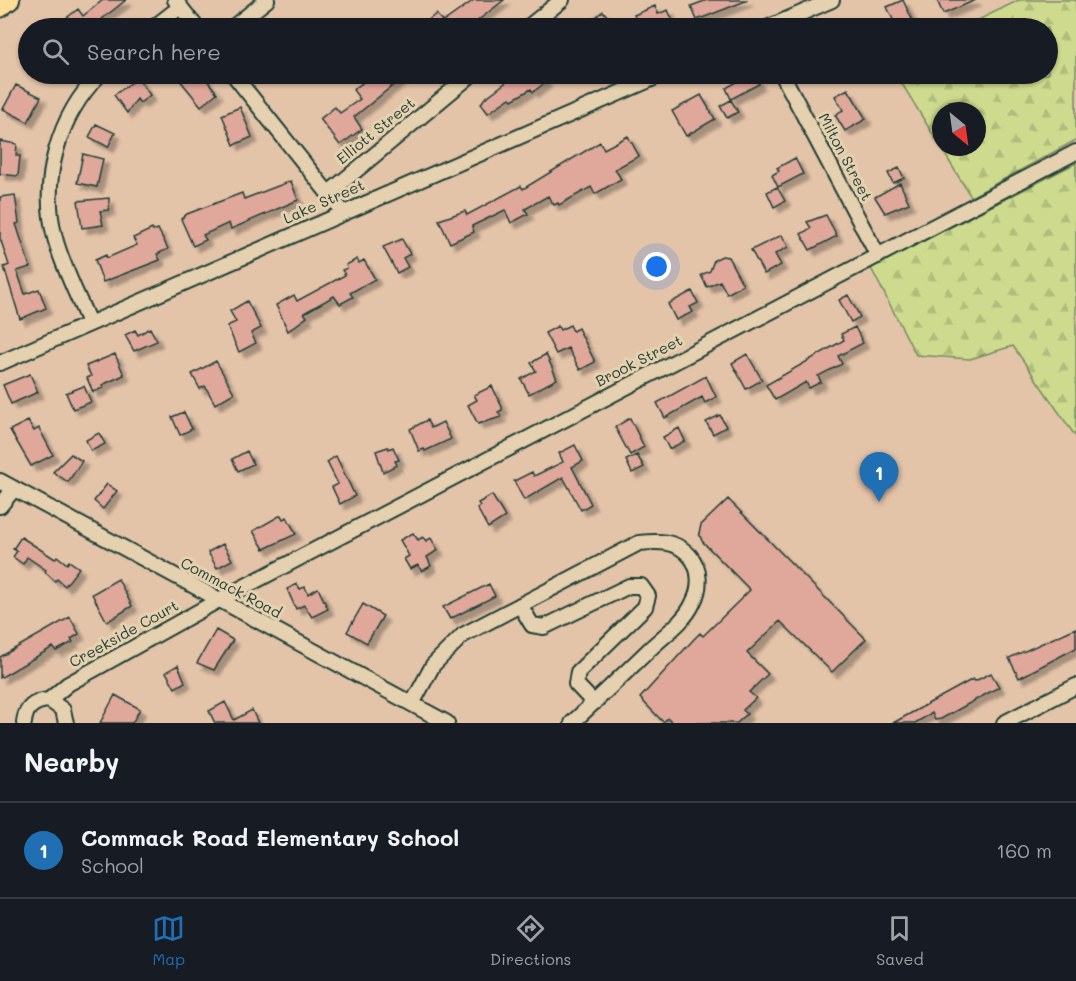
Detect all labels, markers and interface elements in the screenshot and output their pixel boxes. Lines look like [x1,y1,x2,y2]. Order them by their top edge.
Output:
search box [18,18,1058,84]
icon: search [39,35,72,68]
text: Search here [87,37,221,66]
street label: Elliott Street [332,92,419,168]
north arrow [932,102,986,156]
street label: Milton Street [814,109,877,204]
street label: Lake Street [280,174,367,228]
your location [642,252,671,281]
street label: Brook Street [592,330,685,391]
pin: 1 [860,452,898,502]
street label: Commack Road [177,552,286,622]
street label: Creekside Court [65,595,182,671]
text: Nearby [24,745,119,779]
text: Commack Road Elementary School [81,823,459,852]
text: 1 [39,837,48,863]
text: 160 m [996,837,1052,863]
text: School [81,852,144,878]
tab: Map [152,912,185,969]
tab: Directions [490,912,571,969]
tab: Saved [876,912,924,969]

